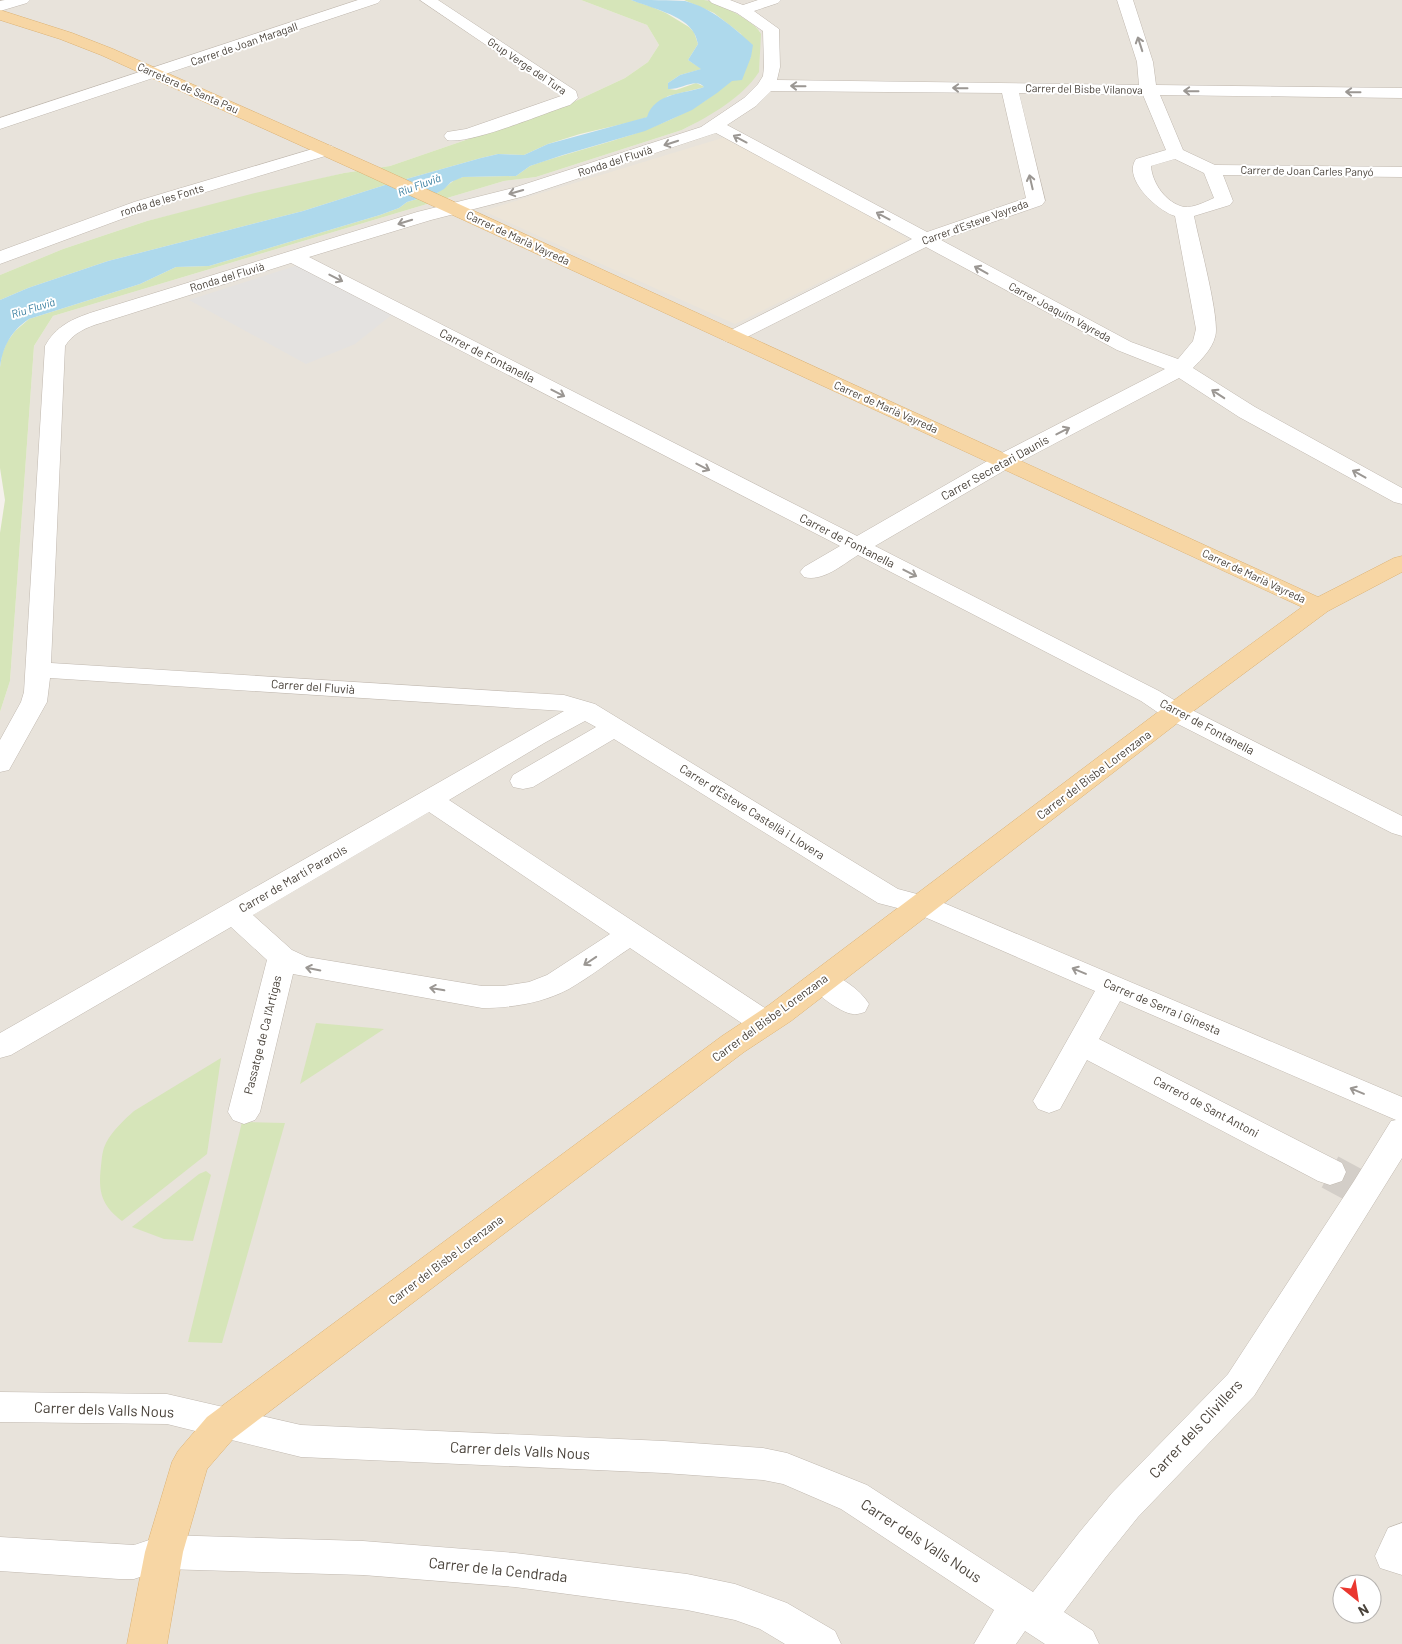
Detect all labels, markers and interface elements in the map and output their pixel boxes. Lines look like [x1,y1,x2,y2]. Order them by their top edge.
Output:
street label: Carrer de Joan Maragall [189,19,299,68]
street label: Grup Verge del Tura [485,34,569,97]
one-way arrow [1134,37,1144,53]
street label: Carretera de Santa Pau [136,59,241,116]
one-way arrow [790,81,806,91]
street label: Carrer del Bisbe Vilanova [1025,81,1143,96]
one-way arrow [953,83,969,93]
one-way arrow [1183,86,1199,95]
one-way arrow [1346,88,1362,97]
one-way arrow [733,134,748,143]
one-way arrow [663,139,679,149]
street label: Ronda del Fluvià [576,142,654,179]
street label: Carrer de Joan Carles Panyó [1240,163,1374,178]
water label: Riu Fluvià [396,171,443,198]
one-way arrow [1026,174,1035,190]
street label: ronda de les Fonts [119,181,205,218]
one-way arrow [508,188,524,198]
street label: Carrer d'Esteve Vayreda [920,196,1030,247]
street label: Carrer de Marià Vayreda [465,208,572,267]
one-way arrow [876,211,891,220]
one-way arrow [398,217,414,227]
street label: Ronda del Fluvià [188,259,266,294]
one-way arrow [974,265,989,275]
one-way arrow [328,274,343,283]
street label: Carrer Joaquim Vayreda [1007,279,1114,344]
water label: Riu Fluvià [10,295,57,320]
street label: Carrer de Fontanella [438,325,537,385]
street label: Carrer de Marià Vayreda [832,378,940,435]
one-way arrow [550,389,565,398]
one-way arrow [1211,389,1225,399]
one-way arrow [1055,426,1070,435]
street label: Carrer Secretari Daunis [938,432,1051,503]
one-way arrow [695,463,710,472]
one-way arrow [1352,469,1367,479]
street label: Carrer de Fontanella [798,510,897,570]
street label: Carrer de Marià Vayreda [1201,546,1308,605]
one-way arrow [902,568,917,578]
street label: Carrer del Fluvià [271,676,356,696]
street label: Carrer de Fontanella [1158,695,1257,757]
street label: Carrer del Bisbe Lorenzana [1033,727,1153,822]
street label: Carrer d'Esteve Castellà i Llovera [677,761,828,862]
street label: Carrer de Martí Pararols [236,841,349,915]
one-way arrow [583,956,597,966]
one-way arrow [306,963,322,973]
one-way arrow [1072,966,1087,976]
street label: Carrer del Bisbe Lorenzana [709,971,830,1064]
street label: Passatge de Ca l'Artigas [240,973,284,1096]
street label: Carrer de Serra i Ginesta [1102,975,1223,1037]
one-way arrow [429,984,445,994]
street label: Carreró de Sant Antoni [1151,1072,1262,1140]
one-way arrow [1350,1086,1365,1095]
street label: Carrer del Bisbe Lorenzana [385,1212,505,1307]
street label: Carrer dels Clivillers [1145,1375,1246,1482]
street label: Carrer dels Valls Nous [34,1398,174,1420]
street label: Carrer dels Valls Nous [450,1437,591,1463]
street label: Carrer dels Valls Nous [858,1494,985,1586]
street label: Carrer de la Cendrada [428,1553,568,1585]
north arrow [1332,1574,1382,1624]
text: N [1355,1601,1372,1620]

